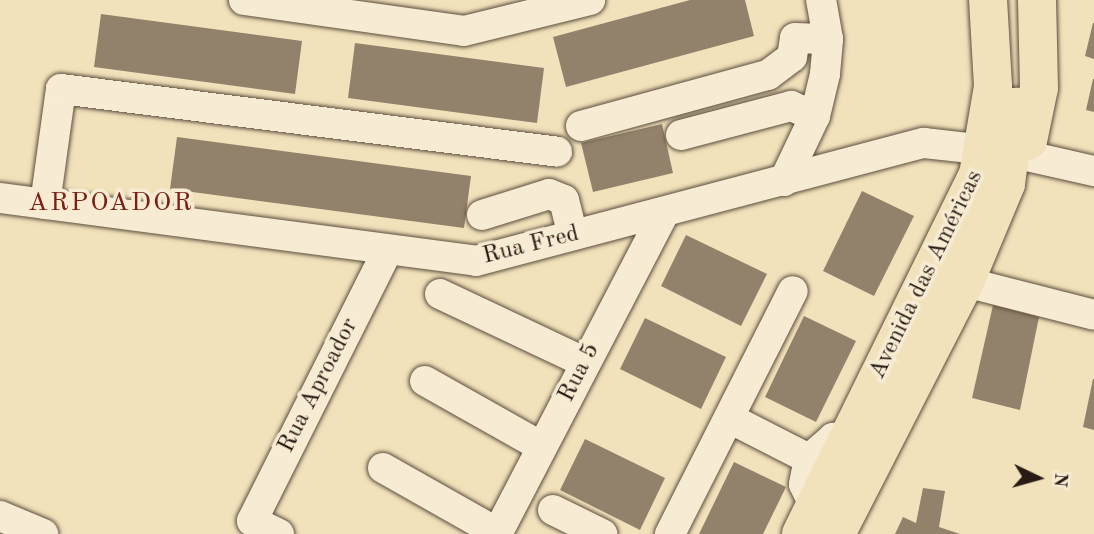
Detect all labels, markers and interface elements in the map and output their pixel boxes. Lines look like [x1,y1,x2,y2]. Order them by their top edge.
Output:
street label: Avenida das Américas [864,166,990,384]
district label: ARPOADOR [29,188,193,220]
street label: Rua Fred [480,220,582,272]
street label: Rua Aproador [273,314,365,458]
street label: Rua 5 [553,339,607,407]
north arrow [1003,443,1073,513]
text: N [1049,472,1070,488]

